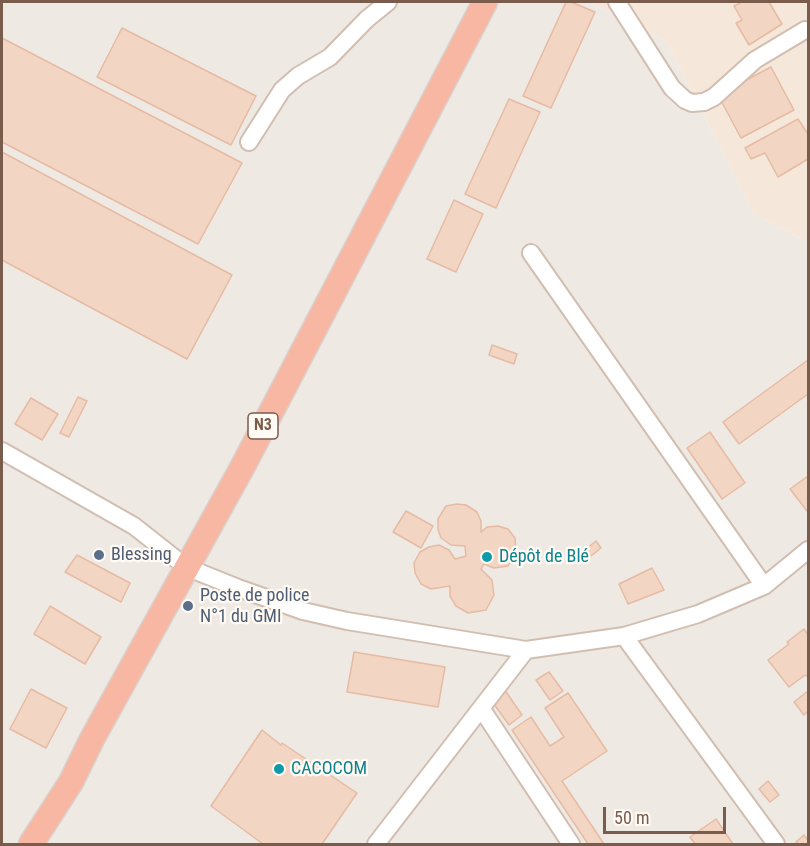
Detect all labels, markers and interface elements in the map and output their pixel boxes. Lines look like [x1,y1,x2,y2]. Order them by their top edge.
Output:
road number: N3 [248,413,278,439]
place label: Blessing [111,544,172,566]
place label: Dépôt de Blé [499,546,589,568]
marker: Blessing [92,548,106,562]
marker: Dépôt de Blé [480,550,494,564]
place label: Poste de police N°1 du GMI [200,585,309,628]
marker: Poste de police N°1 du GMI [181,599,195,613]
place label: CACOCOM [291,758,367,780]
marker: CACOCOM [272,762,286,776]
scale bar [606,795,729,833]
text: 50 m [614,807,649,828]

